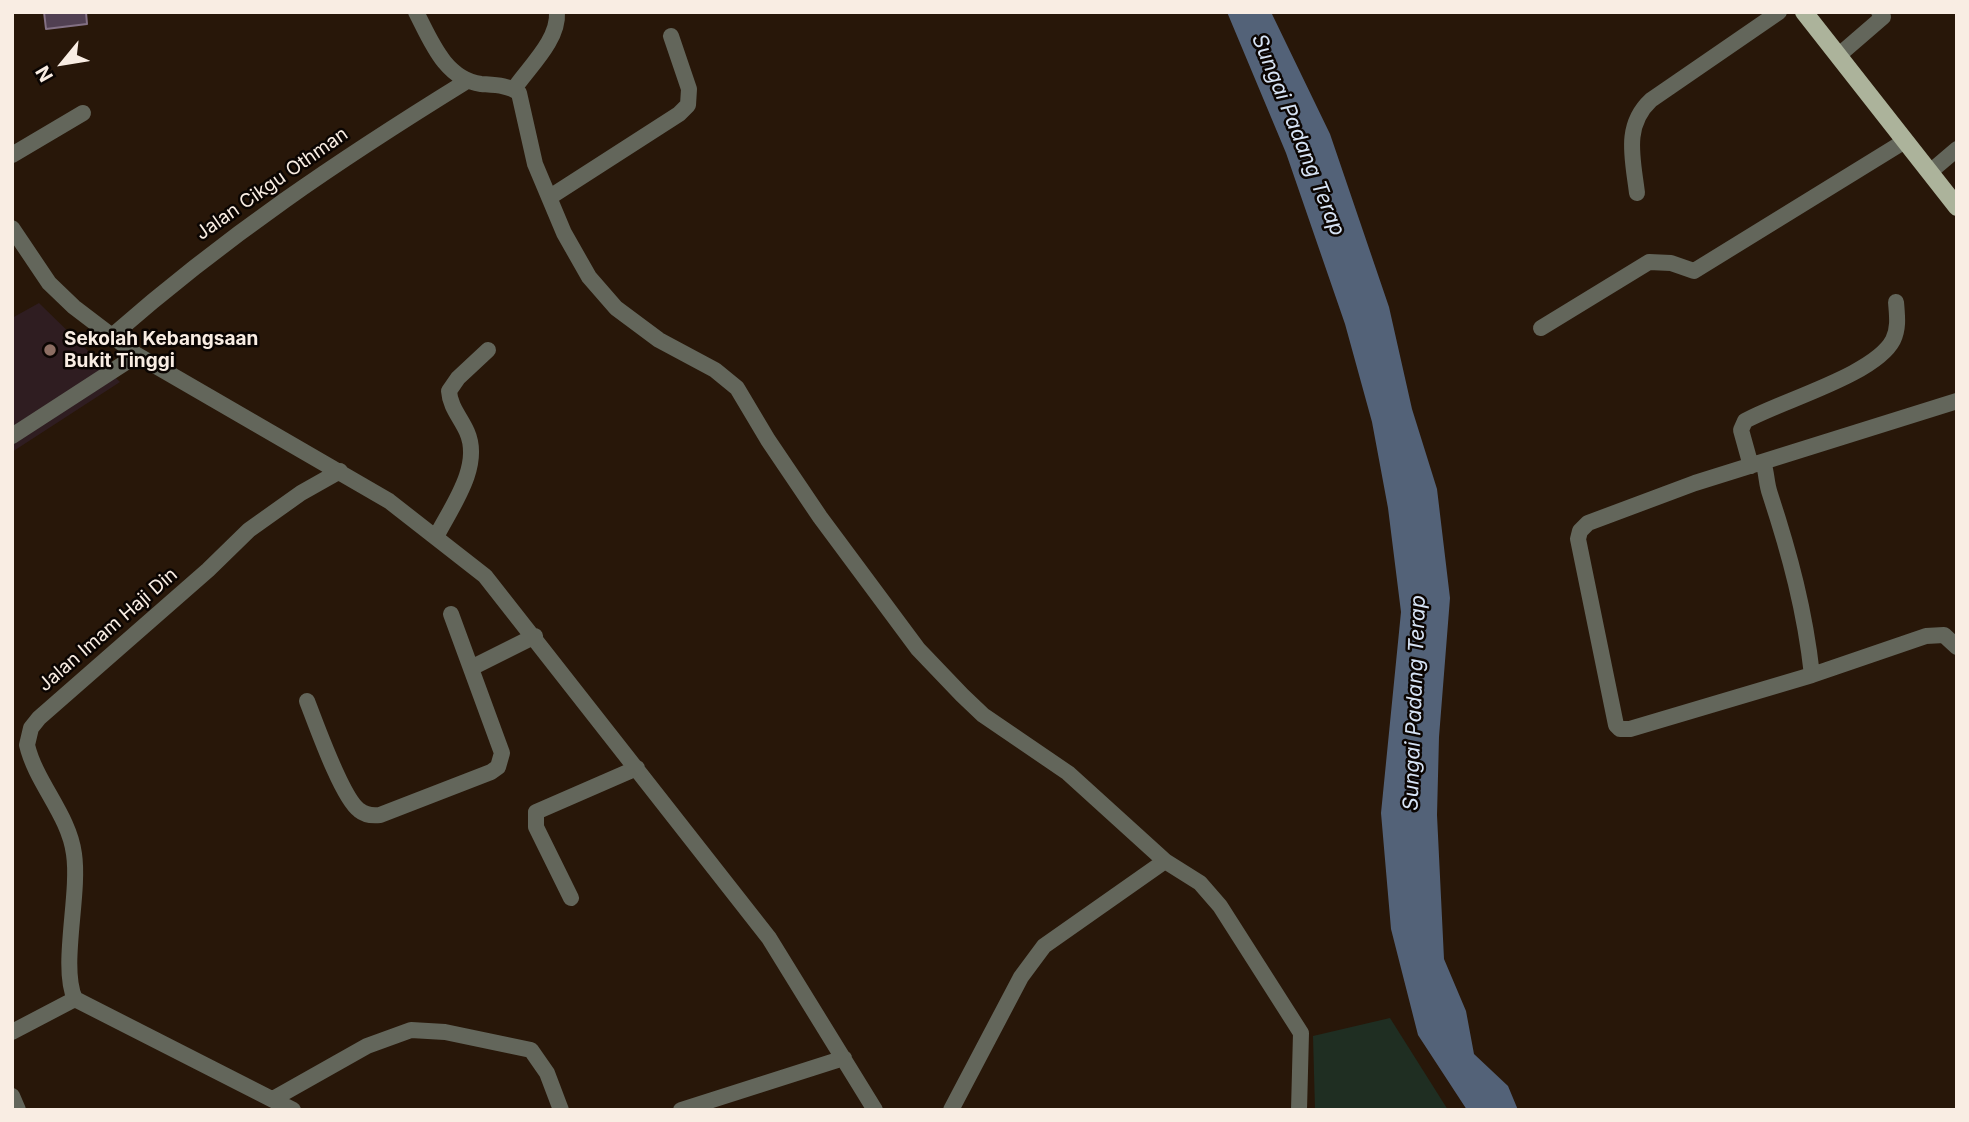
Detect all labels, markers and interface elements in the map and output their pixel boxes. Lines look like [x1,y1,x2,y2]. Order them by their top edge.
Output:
north arrow [28,28,98,98]
water label: Sungai Padang Terap [1246,30,1350,240]
text: N [31,62,58,86]
street label: Jalan Cikgu Othman [191,123,353,245]
place label: Sekolah Kebangsaan Bukit Tinggi [64,328,258,372]
marker: Sekolah Kebangsaan Bukit Tinggi [42,342,58,358]
street label: Jalan Imam Haji Din [34,563,182,697]
water label: Sungai Padang Terap [1399,595,1431,811]

